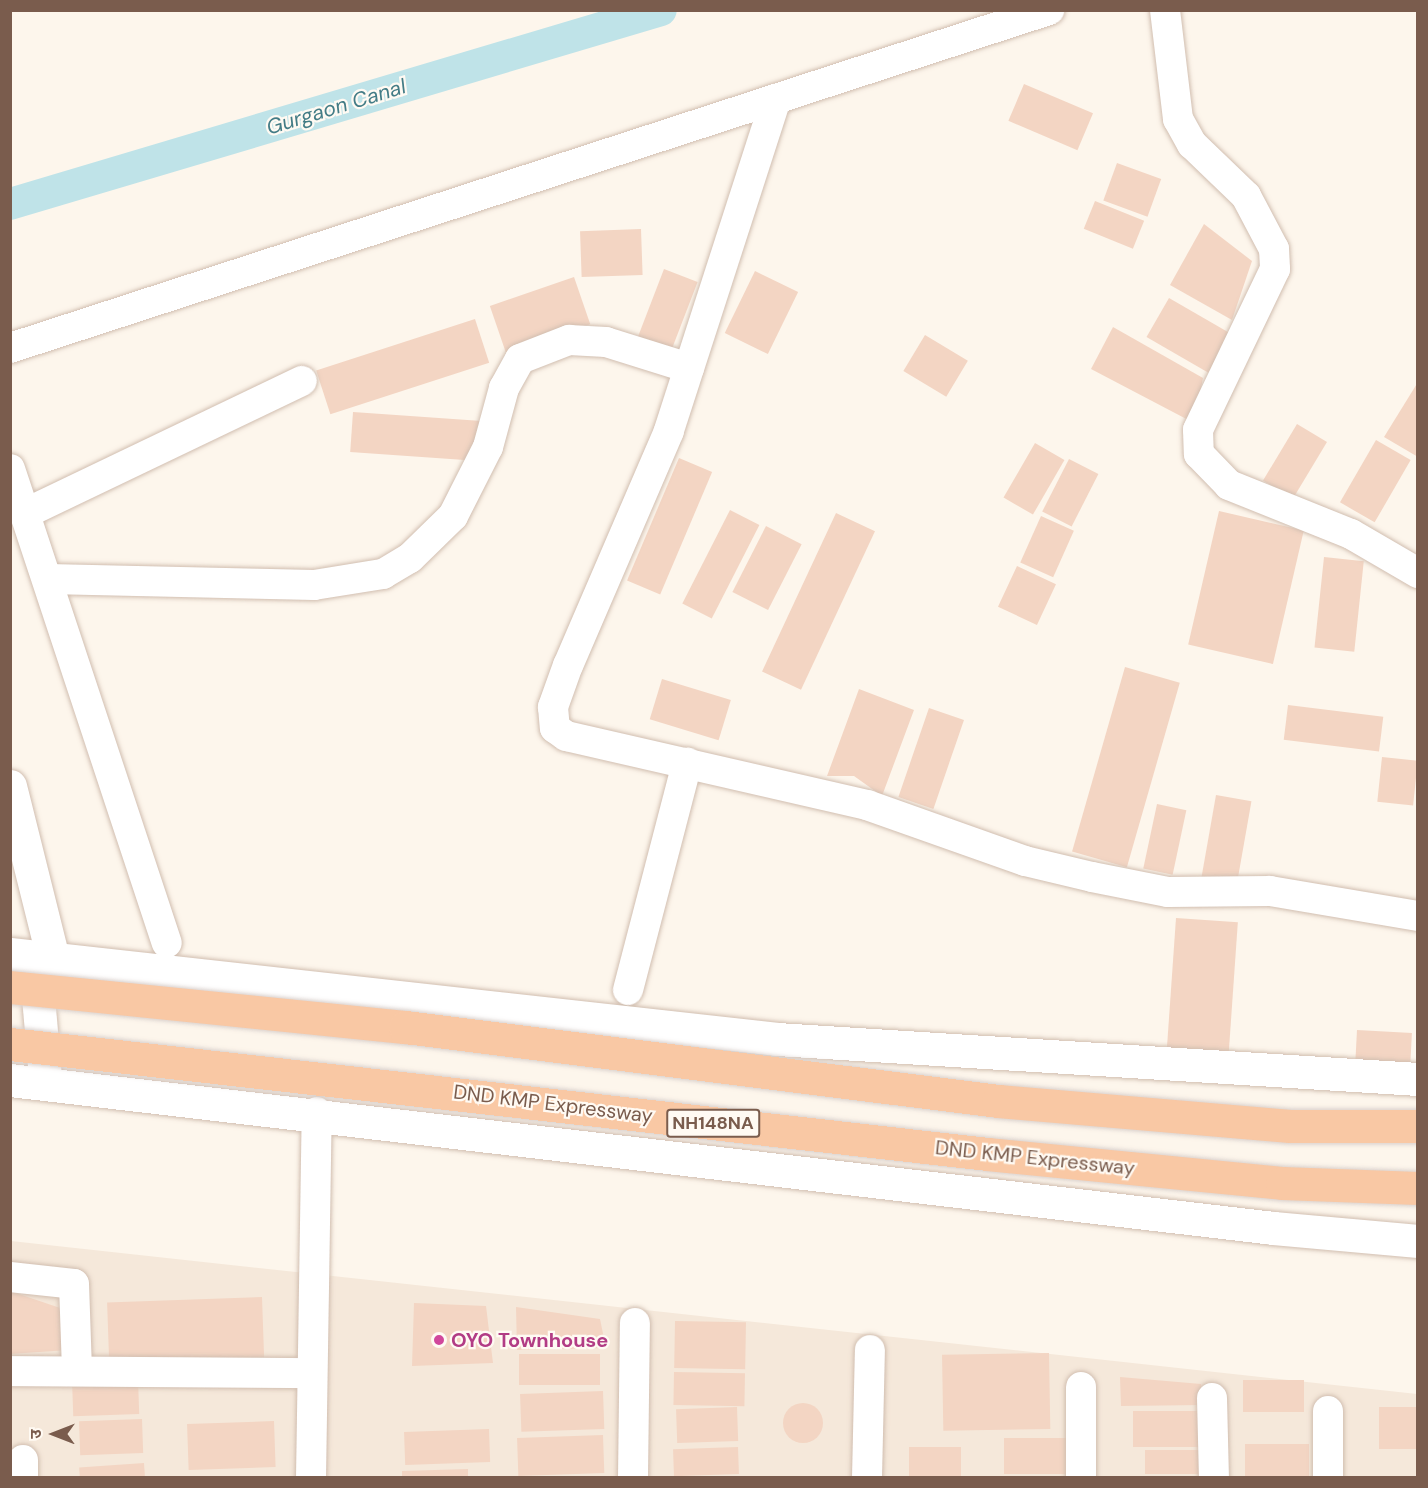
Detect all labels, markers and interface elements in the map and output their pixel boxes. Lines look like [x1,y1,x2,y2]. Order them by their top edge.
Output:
water label: Gurgaon Canal [263,74,409,140]
street label: DND KMP Expressway [452,1080,654,1128]
road number: NH148NA [665,1108,761,1138]
street label: DND KMP Expressway [934,1136,1136,1180]
place label: OYO Townhouse [451,1328,608,1352]
marker: OYO Townhouse [432,1333,446,1347]
north arrow [24,1404,84,1464]
text: उ [25,1429,46,1439]

